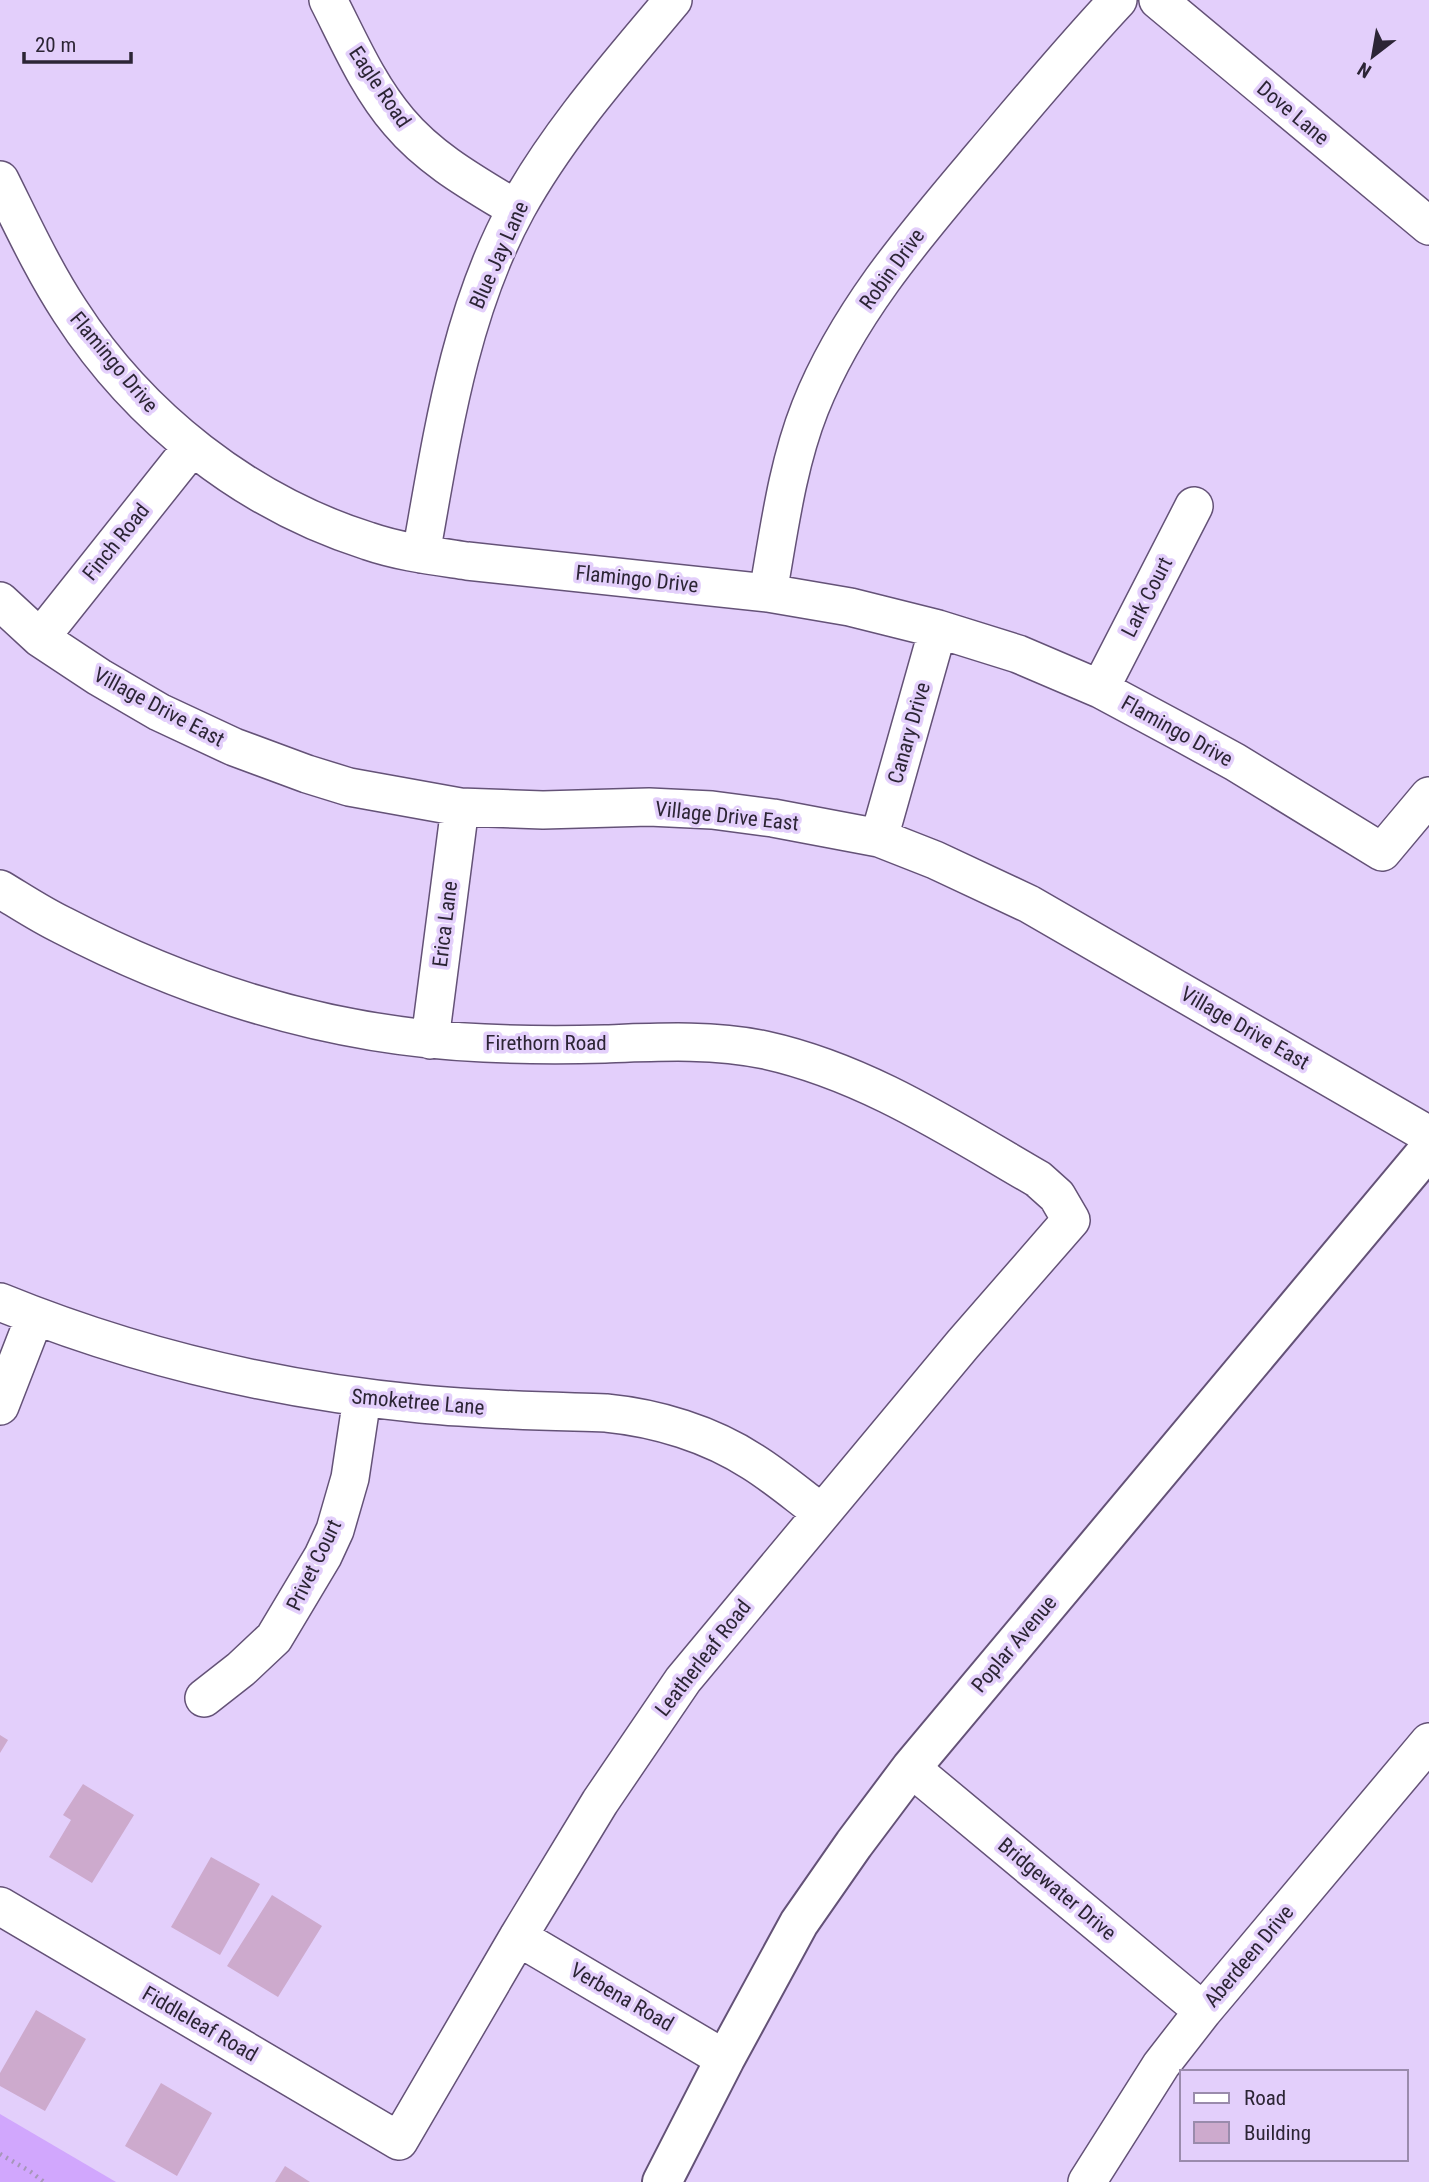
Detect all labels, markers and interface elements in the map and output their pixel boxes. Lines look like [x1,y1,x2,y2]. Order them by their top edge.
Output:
scale bar [24,21,131,65]
north arrow [1338,21,1408,91]
text: 20 m [35,33,76,57]
street label: Eagle Road [344,42,416,132]
text: N [1354,57,1375,83]
street label: Dove Lane [1252,76,1334,150]
street label: Blue Jay Lane [465,198,533,312]
street label: Robin Drive [855,224,929,314]
street label: Flamingo Drive [65,307,163,417]
street label: Finch Road [78,499,154,585]
street label: Lark Court [1117,553,1177,641]
street label: Flamingo Drive [574,561,700,597]
street label: Village Drive East [90,663,228,751]
street label: Canary Drive [883,679,935,786]
street label: Flamingo Drive [1117,691,1237,771]
street label: Village Drive East [654,797,800,835]
street label: Erica Lane [428,880,462,968]
street label: Village Drive East [1177,982,1313,1074]
street label: Firethorn Road [485,1031,607,1055]
street label: Smoketree Lane [351,1384,486,1420]
street label: Privet Court [282,1516,346,1614]
street label: Poplar Avenue [967,1591,1062,1697]
street label: Leatherleaf Road [650,1595,756,1721]
street label: Bridgewater Drive [993,1833,1121,1945]
street label: Aberdeen Drive [1199,1900,1299,2012]
street label: Verbena Road [566,1958,678,2036]
street label: Fiddleleaf Road [138,1981,262,2067]
legend [1180,2070,1408,2161]
text: Road [1244,2086,1286,2110]
text: Building [1244,2121,1311,2145]

